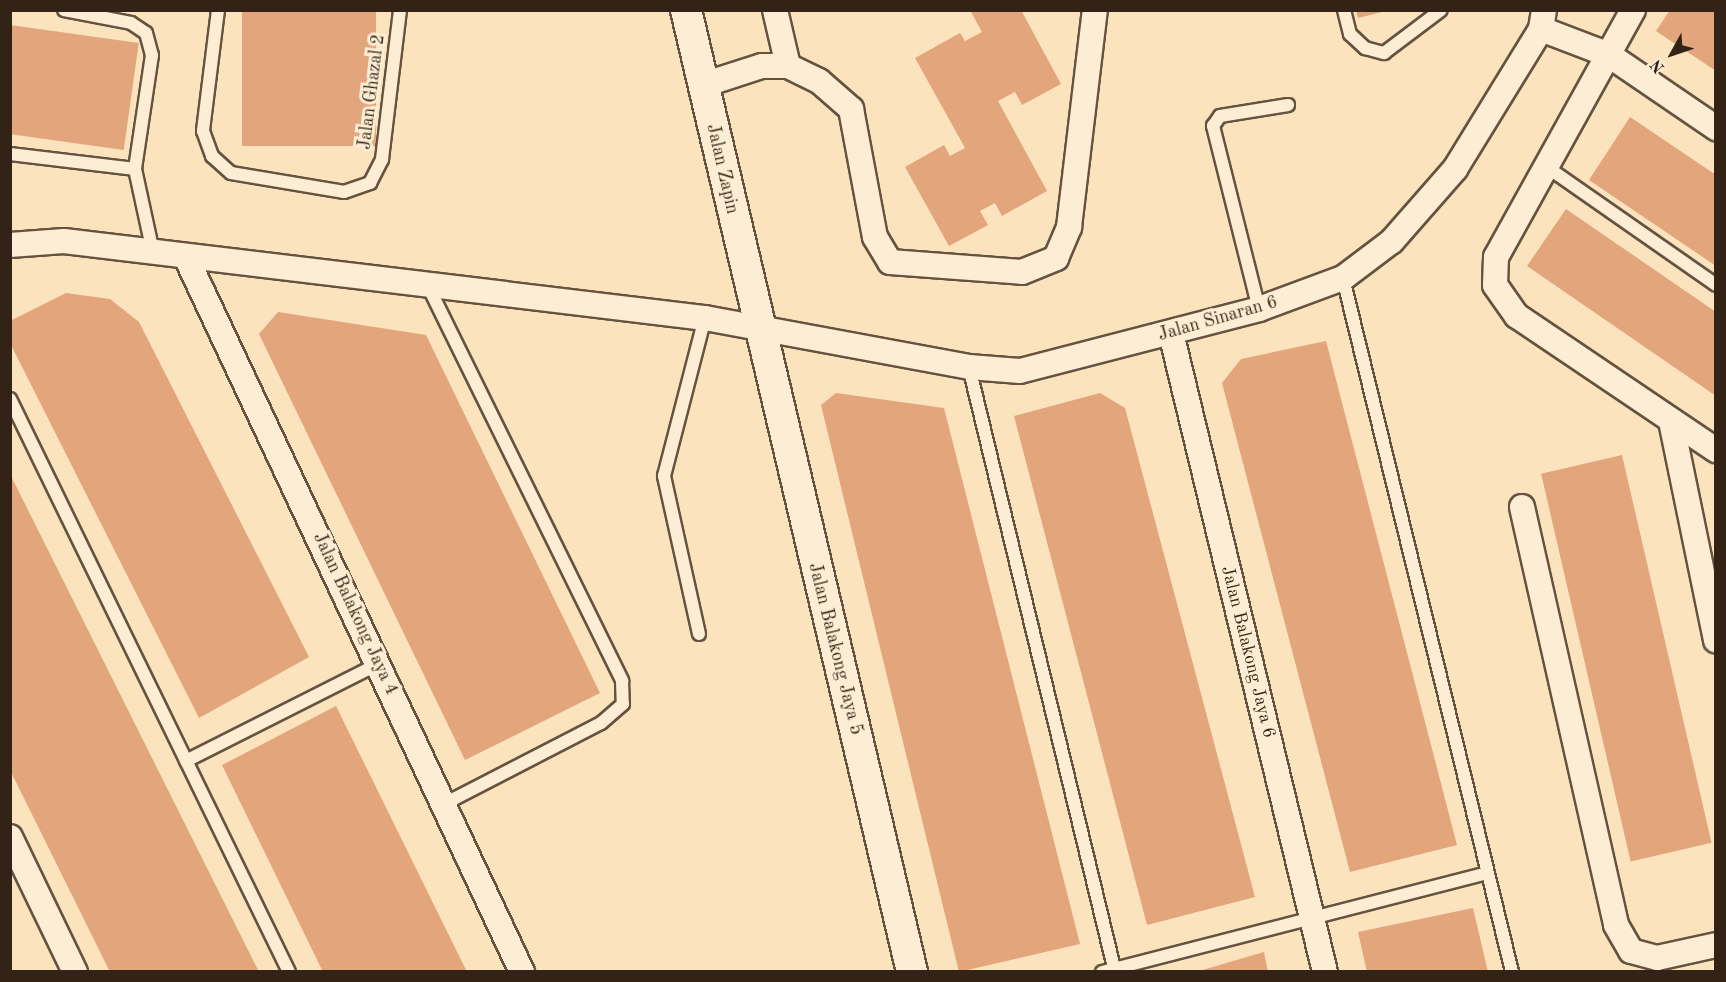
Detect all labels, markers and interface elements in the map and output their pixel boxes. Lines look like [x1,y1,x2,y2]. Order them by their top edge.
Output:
north arrow [1642,24,1702,84]
street label: Jalan Ghazal 2 [354,33,390,151]
text: N [1648,56,1668,75]
street label: Jalan Zapin [701,122,743,216]
street label: Jalan Sinaran 6 [1156,292,1280,346]
street label: Jalan Balakong Jaya 4 [308,529,402,699]
street label: Jalan Balakong Jaya 5 [803,561,867,737]
street label: Jalan Balakong Jaya 6 [1216,564,1280,740]

